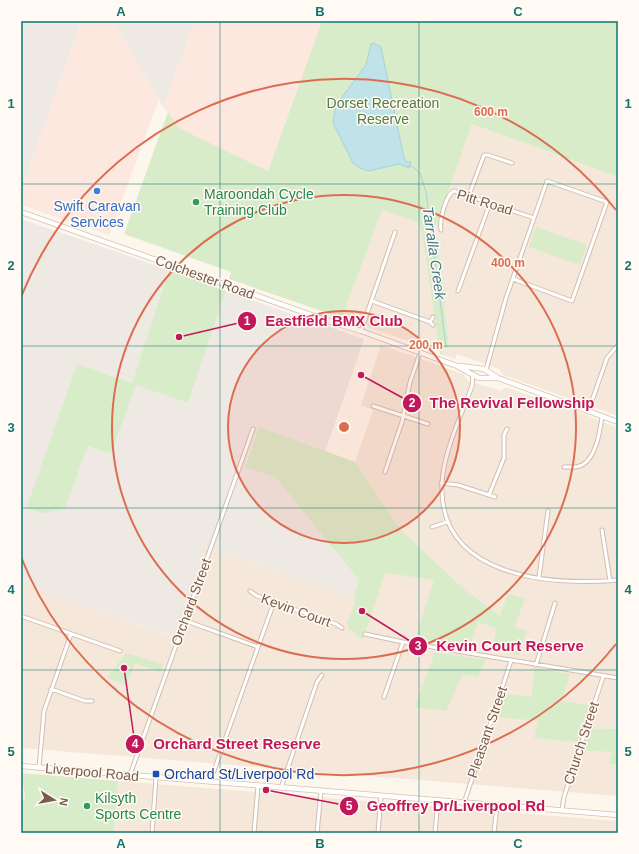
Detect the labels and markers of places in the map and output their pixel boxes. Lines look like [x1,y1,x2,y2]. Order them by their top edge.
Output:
marker: Swift Caravan Services [92,186,102,196]
place label: Maroondah Cycle Training Club [204,186,314,218]
marker: Maroondah Cycle Training Club [191,197,201,207]
place label: Swift Caravan Services [53,198,141,230]
callout: Eastfield BMX Club [237,307,410,334]
callout: The Revival Fellowship [402,390,603,417]
centre of rings [337,420,351,434]
callout: Kevin Court Reserve [408,632,592,659]
callout: Orchard Street Reserve [125,730,329,757]
place label: Orchard St/Liverpool Rd [164,766,314,782]
marker: Orchard St/Liverpool Rd [151,769,161,779]
place label: Kilsyth Sports Centre [95,790,182,822]
callout: Geoffrey Dr/Liverpool Rd [339,793,553,820]
marker: Kilsyth Sports Centre [82,801,92,811]

